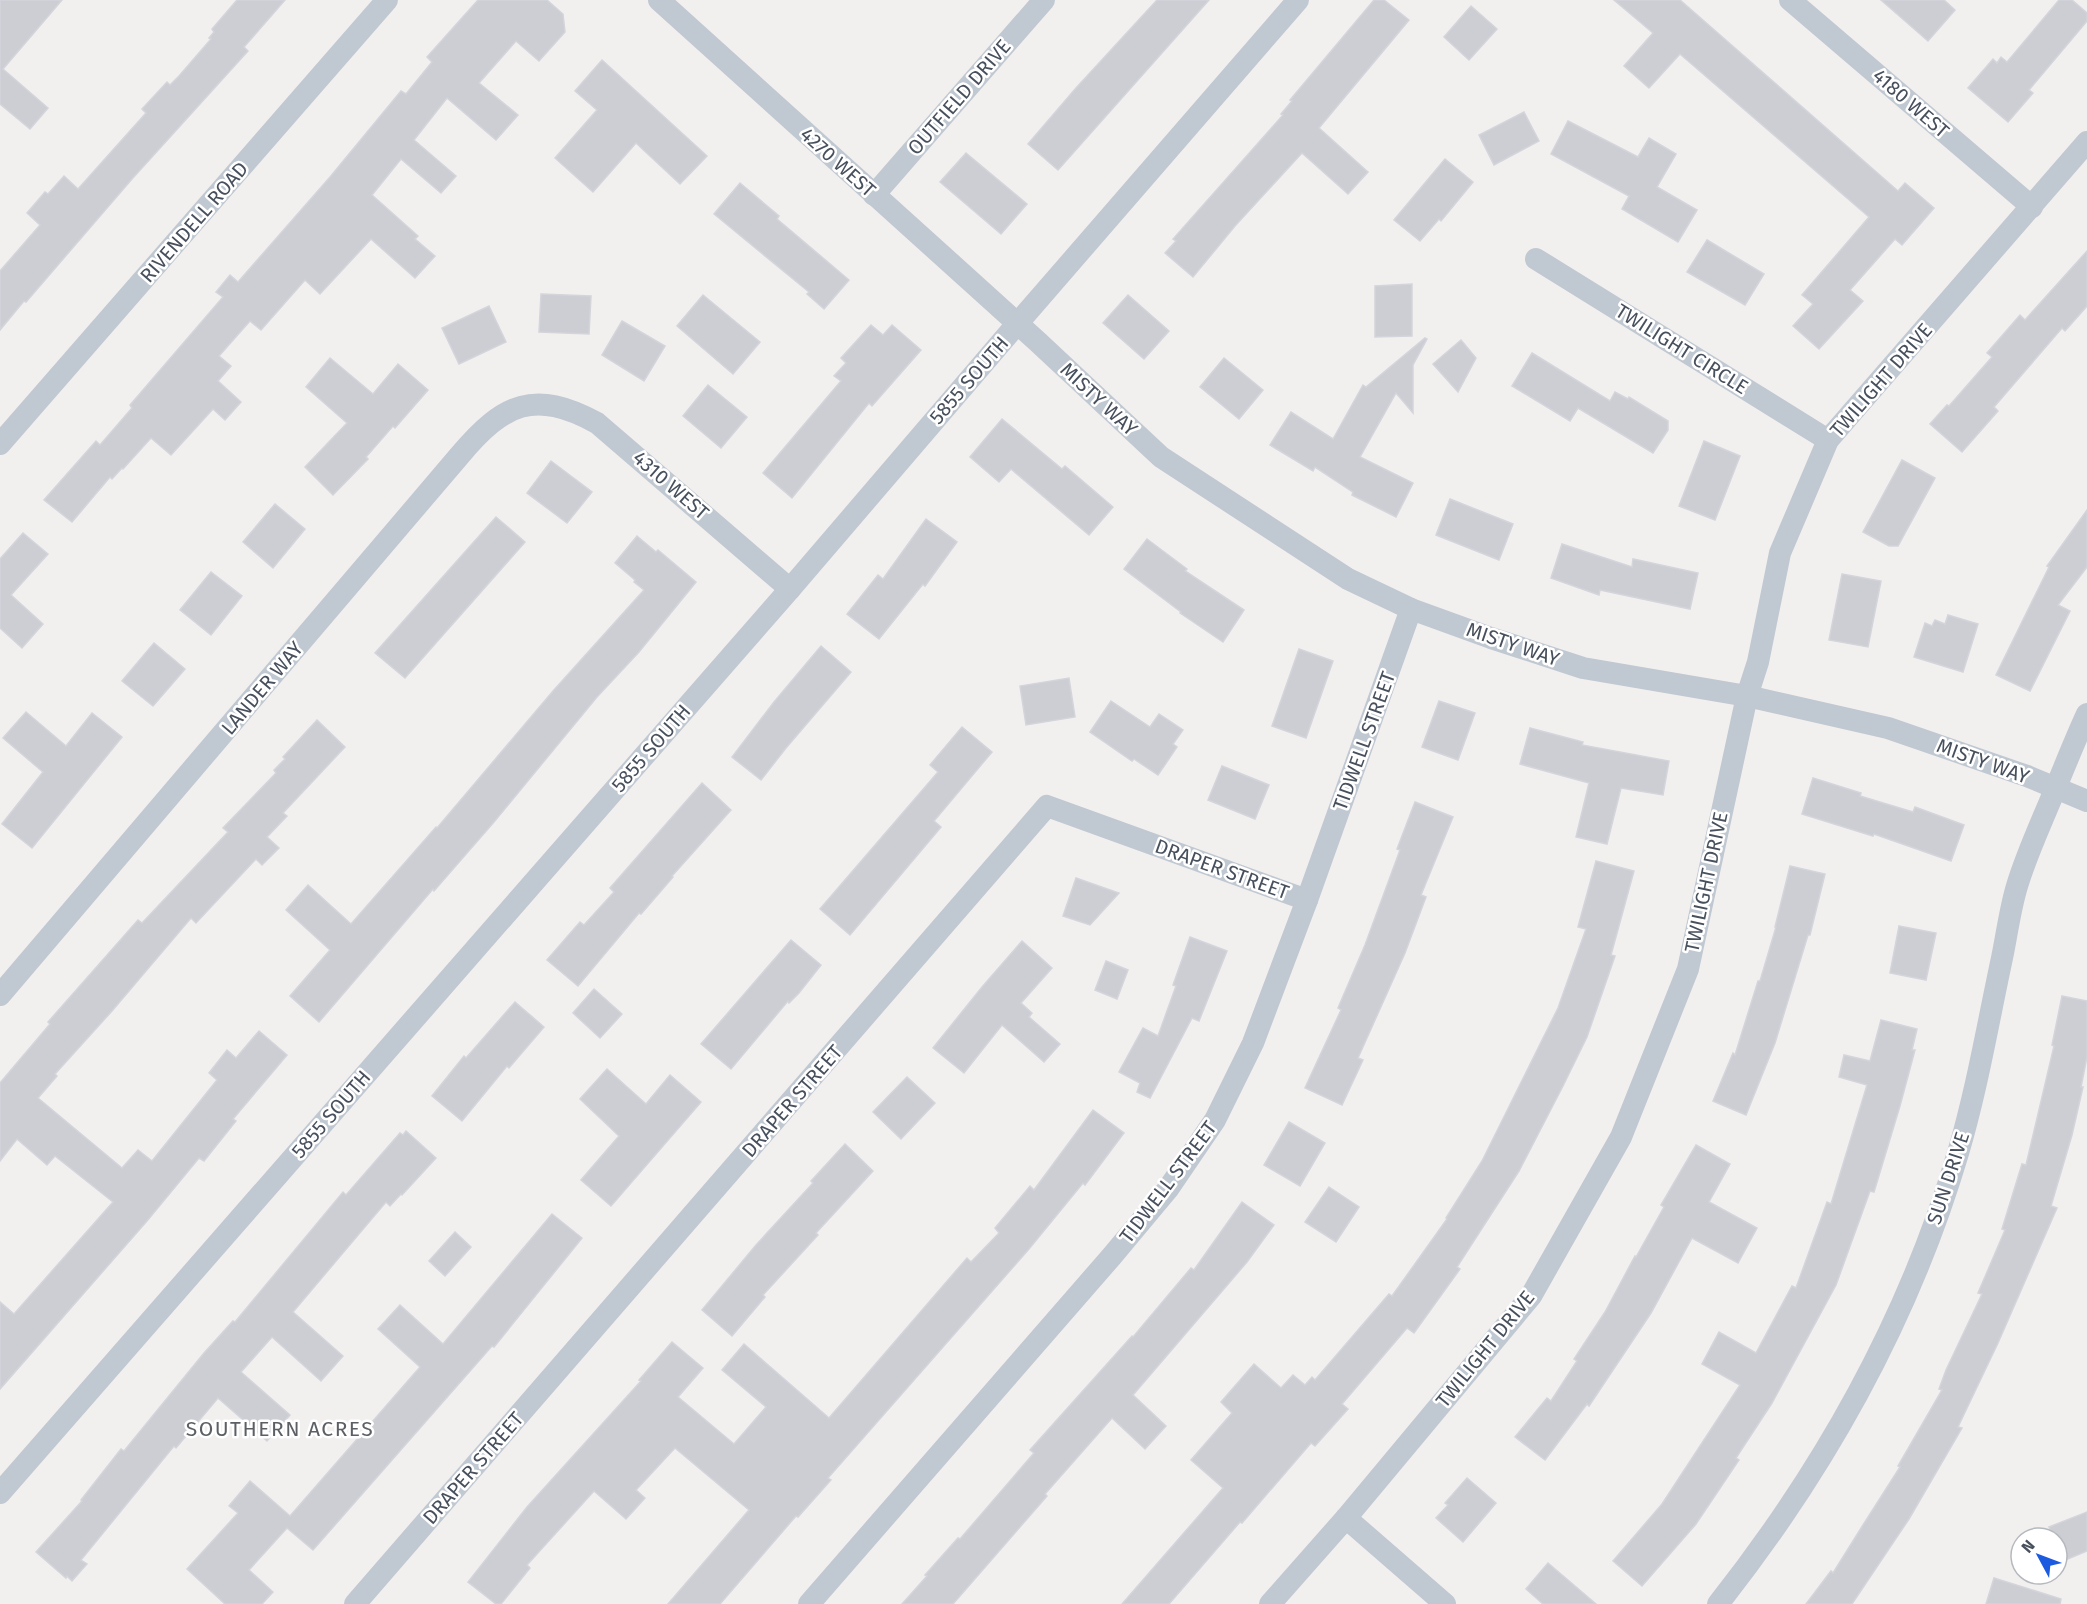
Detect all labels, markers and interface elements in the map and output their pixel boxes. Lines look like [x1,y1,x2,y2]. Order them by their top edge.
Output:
street label: OUTFIELD DRIVE [902,35,1016,159]
street label: 4180 WEST [1868,63,1955,143]
street label: 4270 WEST [795,122,881,202]
street label: RIVENDELL ROAD [135,157,253,287]
street label: TWILIGHT CIRCLE [1611,299,1753,399]
street label: TWILIGHT DRIVE [1825,318,1937,442]
street label: 5855 SOUTH [924,331,1014,429]
street label: MISTY WAY [1056,357,1142,441]
street label: 4310 WEST [628,446,714,525]
street label: MISTY WAY [1463,617,1563,671]
street label: LANDER WAY [216,637,308,739]
street label: TIDWELL STREET [1328,668,1401,814]
street label: 5855 SOUTH [606,699,696,797]
street label: MISTY WAY [1934,733,2032,789]
street label: TWILIGHT DRIVE [1679,809,1733,955]
street label: DRAPER STREET [1152,834,1293,905]
street label: DRAPER STREET [737,1040,848,1162]
street label: 5855 SOUTH [286,1065,376,1163]
street label: TIDWELL STREET [1114,1116,1222,1248]
street label: SUN DRIVE [1922,1129,1974,1227]
street label: TWILIGHT DRIVE [1431,1286,1539,1412]
street label: DRAPER STREET [418,1407,529,1529]
district label: SOUTHERN ACRES [186,1416,374,1442]
north arrow [2009,1526,2069,1586]
text: N [2017,1536,2039,1557]

